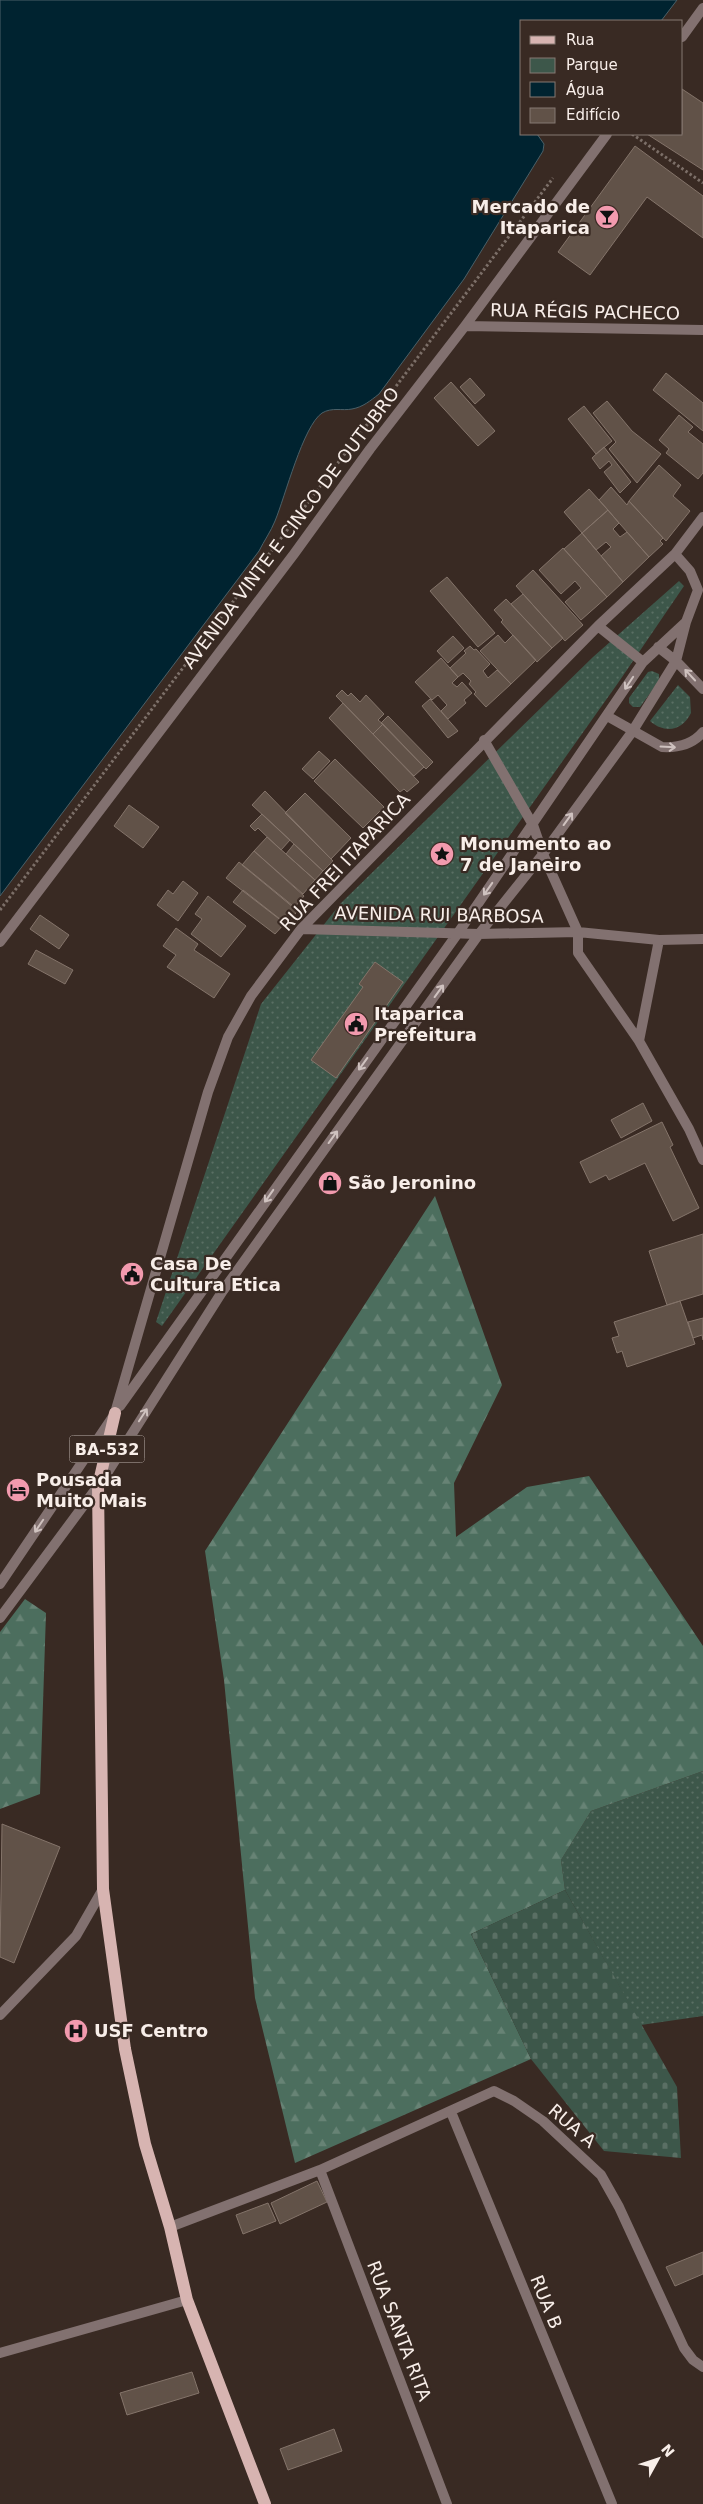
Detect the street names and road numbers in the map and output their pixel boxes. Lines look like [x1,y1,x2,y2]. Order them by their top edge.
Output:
street label: RUA RÉGIS PACHECO [490,299,680,324]
street label: AVENIDA VINTE E CINCO DE OUTUBRO [178,383,403,672]
street label: RUA FREI ITAPARICA [275,788,414,935]
street label: AVENIDA RUI BARBOSA [334,902,545,927]
road number: BA-532 [70,1436,144,1462]
street label: RUA A [544,2099,601,2152]
street label: RUA SANTA RITA [363,2258,436,2405]
street label: RUA B [526,2272,567,2332]

